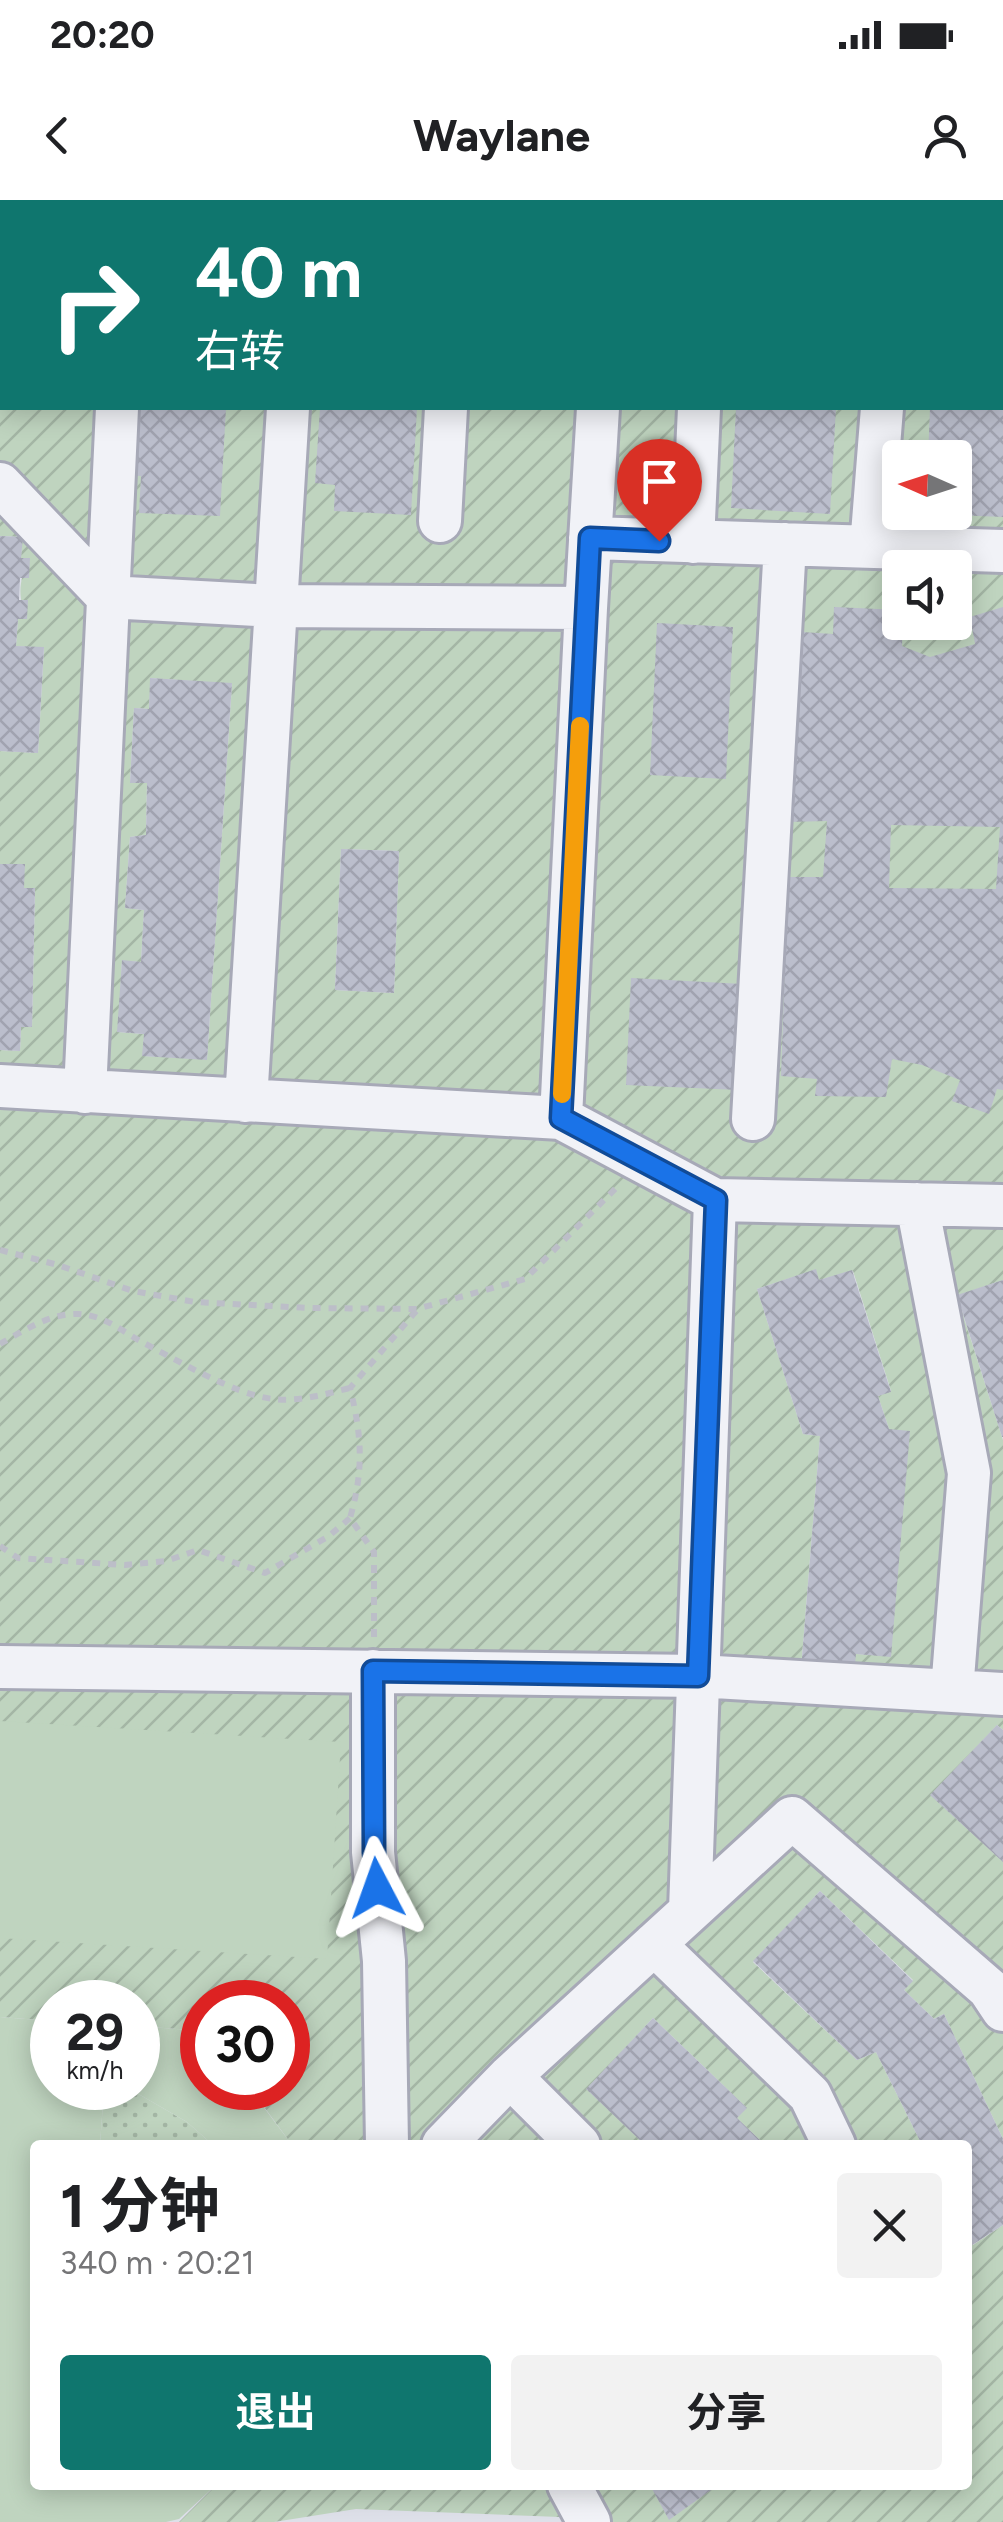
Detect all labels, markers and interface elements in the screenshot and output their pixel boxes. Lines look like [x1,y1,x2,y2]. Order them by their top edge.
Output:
text: 20:20 [50,12,155,58]
icon: back [30,108,85,163]
text: Waylane [413,108,590,162]
icon: person [918,108,973,163]
text: 40 m [195,230,362,315]
icon: right [30,240,160,370]
text: 右转 [195,324,285,378]
pin [617,439,702,542]
north arrow [882,440,972,530]
map controls [882,440,972,640]
icon: arrive [632,454,687,509]
button: sound [882,550,972,640]
position arrow [325,1836,429,1940]
speed limit sign: 30 [180,1980,310,2110]
text: 29 [66,2002,124,2063]
text: km/h [66,2055,124,2085]
text: 1 分钟 [60,2170,220,2242]
button: close [837,2173,942,2278]
text: 340 m · 20:21 [60,2244,254,2282]
button: 退出 [60,2355,491,2470]
button: 分享 [511,2355,942,2470]

